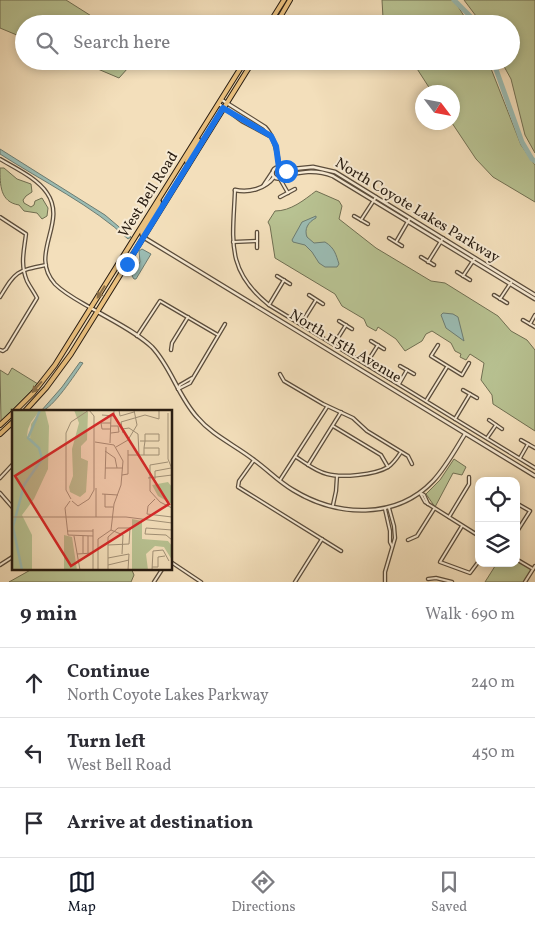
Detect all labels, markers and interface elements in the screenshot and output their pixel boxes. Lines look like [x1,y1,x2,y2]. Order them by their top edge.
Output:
search box [15,15,520,70]
icon: search [33,29,61,57]
text: Search here [73,30,170,56]
north arrow [415,85,460,130]
street label: West Bell Road [114,148,184,242]
street label: North Coyote Lakes Parkway [331,153,503,269]
route start [275,160,298,183]
route end [116,253,139,276]
one-way arrow [97,285,106,298]
street label: North 115th Avenue [285,305,405,389]
one-way arrow [32,381,43,394]
inset map [12,410,172,570]
map controls [475,477,520,567]
button: locate [475,477,520,522]
button: layers [475,522,520,567]
text: 9 min [20,600,77,629]
text: Walk · 690 m [425,604,515,626]
text: Continue [67,659,150,685]
icon: ahead [20,669,48,697]
text: 240 m [471,672,515,694]
text: North Coyote Lakes Parkway [67,685,269,707]
text: Turn left [67,729,146,755]
icon: left [20,739,48,767]
text: 450 m [472,742,515,764]
text: West Bell Road [67,755,171,777]
icon: arrive [20,809,48,837]
text: Arrive at destination [67,810,253,836]
tab: Map [68,868,96,917]
tab: Directions [231,868,296,917]
tab: Saved [431,868,467,917]

